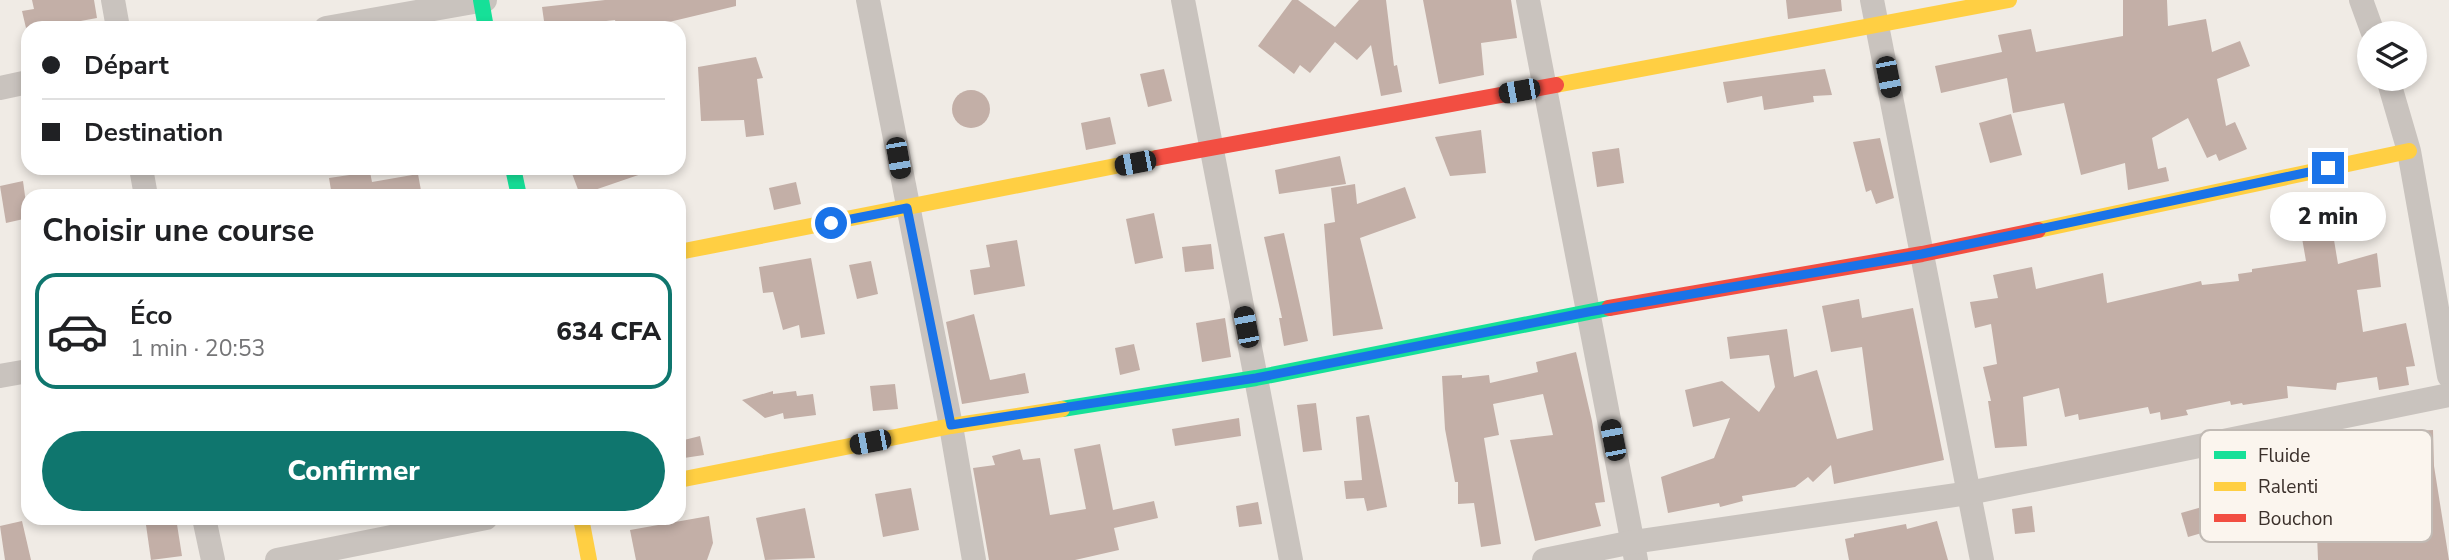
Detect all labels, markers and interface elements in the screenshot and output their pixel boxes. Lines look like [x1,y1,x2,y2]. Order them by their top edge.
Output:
map controls [2357,21,2427,91]
button: layers [2357,21,2427,91]
text: Départ [84,48,169,83]
car [1874,54,1903,100]
car [1497,77,1542,105]
text: Destination [84,115,223,150]
car [885,135,912,181]
car [1113,149,1158,177]
route end [2312,152,2344,184]
callout: 2 min [2270,192,2386,242]
text: 2 min [2298,201,2358,232]
route start [815,207,847,239]
text: Choisir une course [42,209,314,252]
text: Éco [130,298,172,333]
icon: car [46,300,109,363]
car [1232,304,1261,350]
text: 634 CFA [556,314,661,349]
text: 1 min · 20:53 [130,333,265,364]
car [1599,417,1628,463]
car [848,428,893,456]
legend [2200,430,2432,542]
button: Confirmer [42,431,665,511]
text: Fluide [2258,443,2310,469]
text: Ralenti [2258,474,2318,500]
text: Bouchon [2258,506,2333,532]

